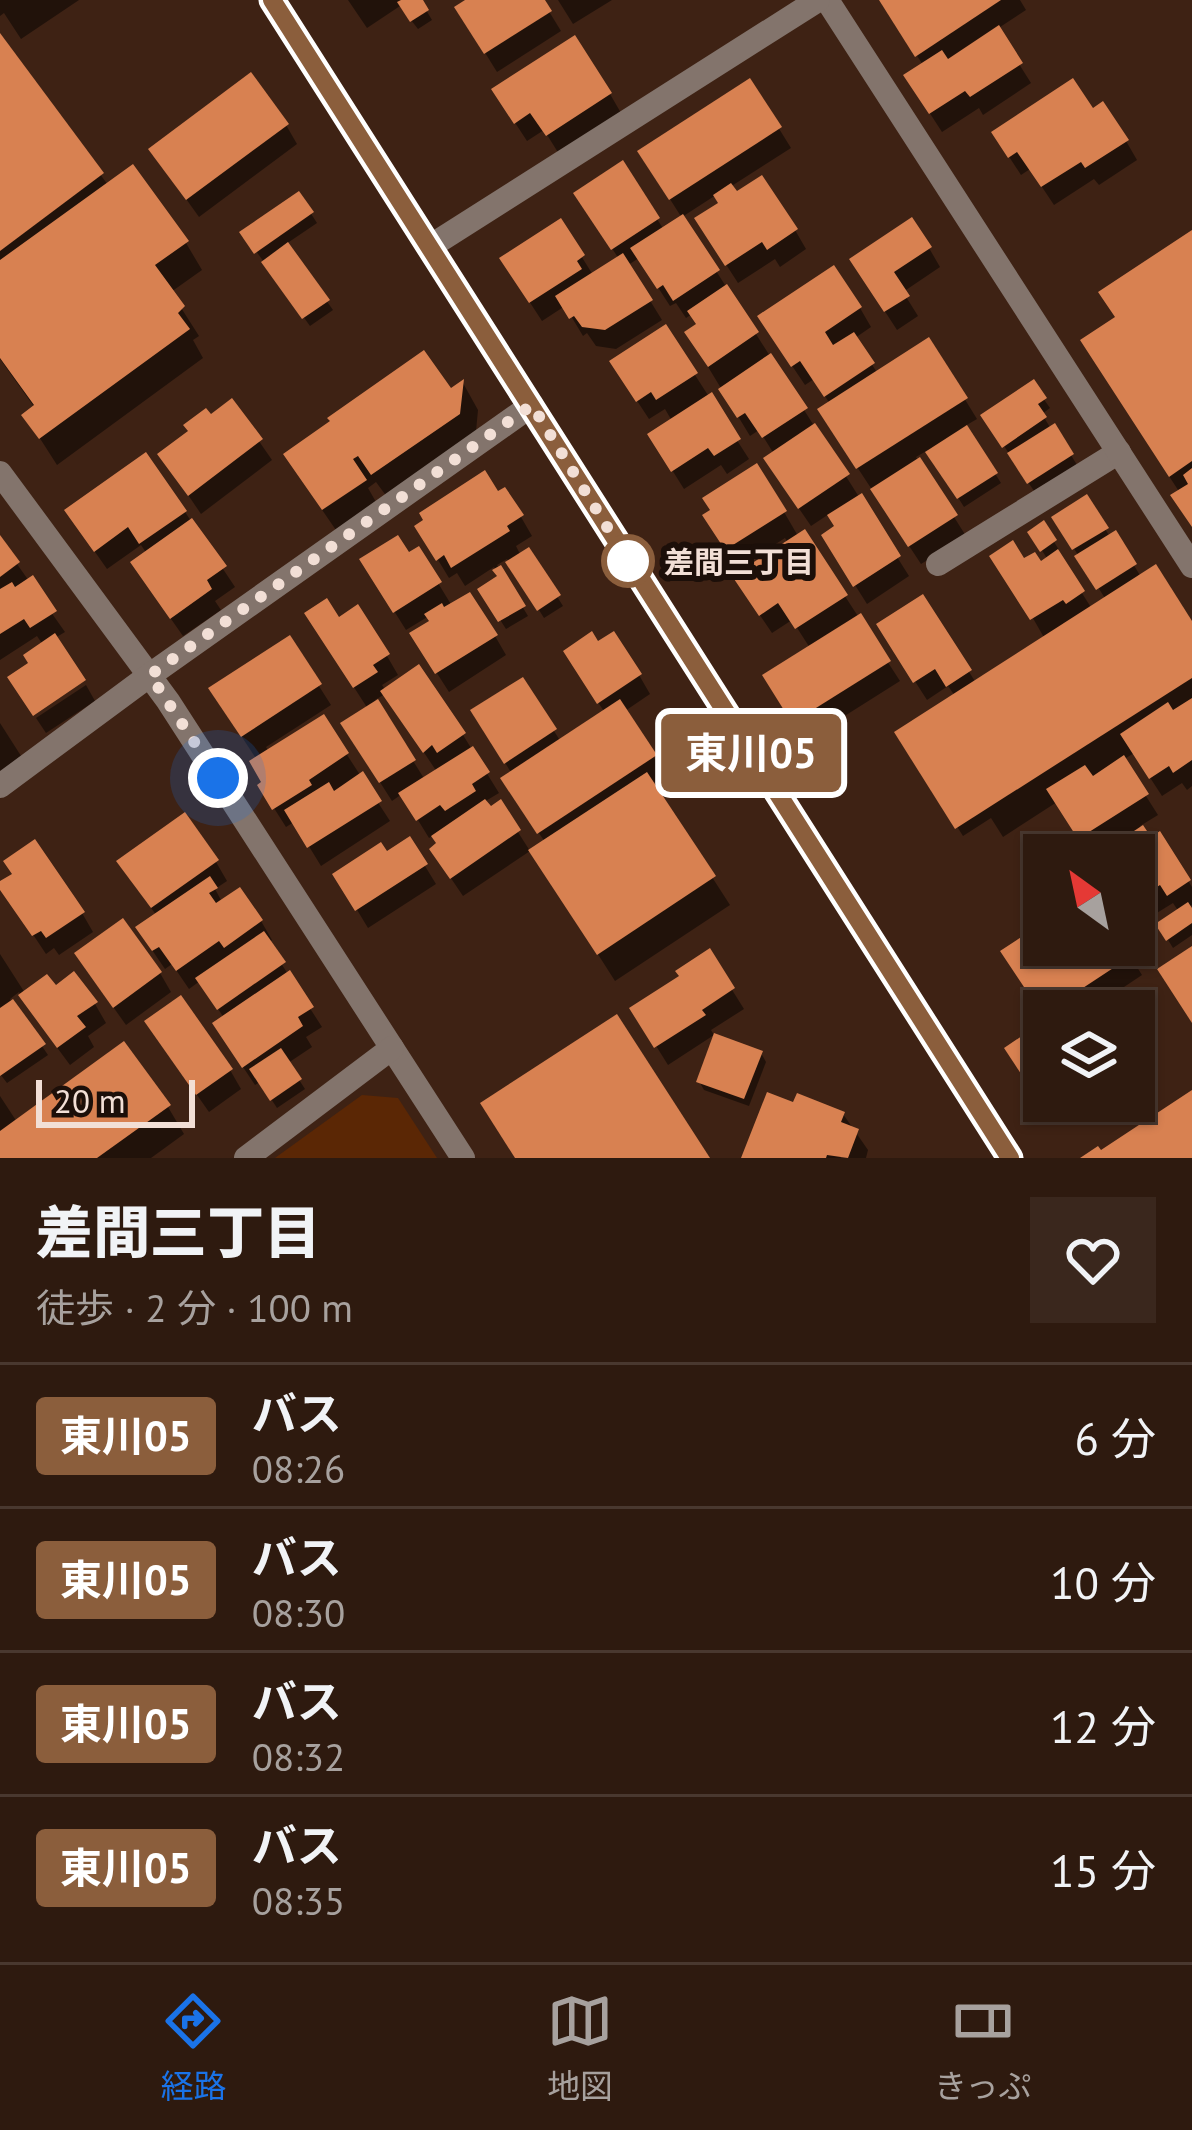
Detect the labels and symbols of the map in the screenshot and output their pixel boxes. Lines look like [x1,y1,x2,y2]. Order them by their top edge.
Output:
marker: 差間三丁目 [603,536,653,586]
place label: 差間三丁目 [664,542,814,581]
line badge: 東川05 [667,714,835,792]
your location [188,748,248,808]
north arrow [1023,834,1155,966]
scale bar [36,1074,195,1127]

